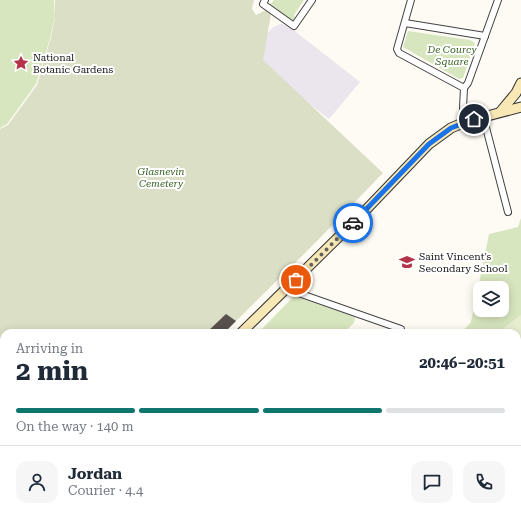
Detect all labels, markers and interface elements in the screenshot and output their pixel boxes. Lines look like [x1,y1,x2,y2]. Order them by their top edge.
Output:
park label: De Courcy Square [426,44,477,67]
place label: National Botanic Gardens [33,52,113,75]
place icon: National Botanic Gardens [12,54,30,72]
pin [457,102,491,136]
icon: home [463,108,485,130]
park label: Glasnevin Cemetery [137,166,185,189]
courier [333,203,373,243]
icon: car [342,212,364,234]
place label: Saint Vincent's Secondary School [419,251,507,274]
school or university icon: Saint Vincent's Secondary School [398,253,416,271]
pin [279,263,313,297]
icon: bag [285,269,307,291]
map controls [473,281,509,317]
button: layers [473,281,509,317]
text: Arriving in [16,341,83,356]
text: 20:46–20:51 [419,354,505,372]
text: 2 min [16,356,88,386]
text: On the way · 140 m [16,419,133,434]
button: person [16,461,58,503]
button: chat [411,461,453,503]
button: phone [463,461,505,503]
text: Jordan [68,465,122,483]
text: Courier · 4.4 [68,483,143,498]

